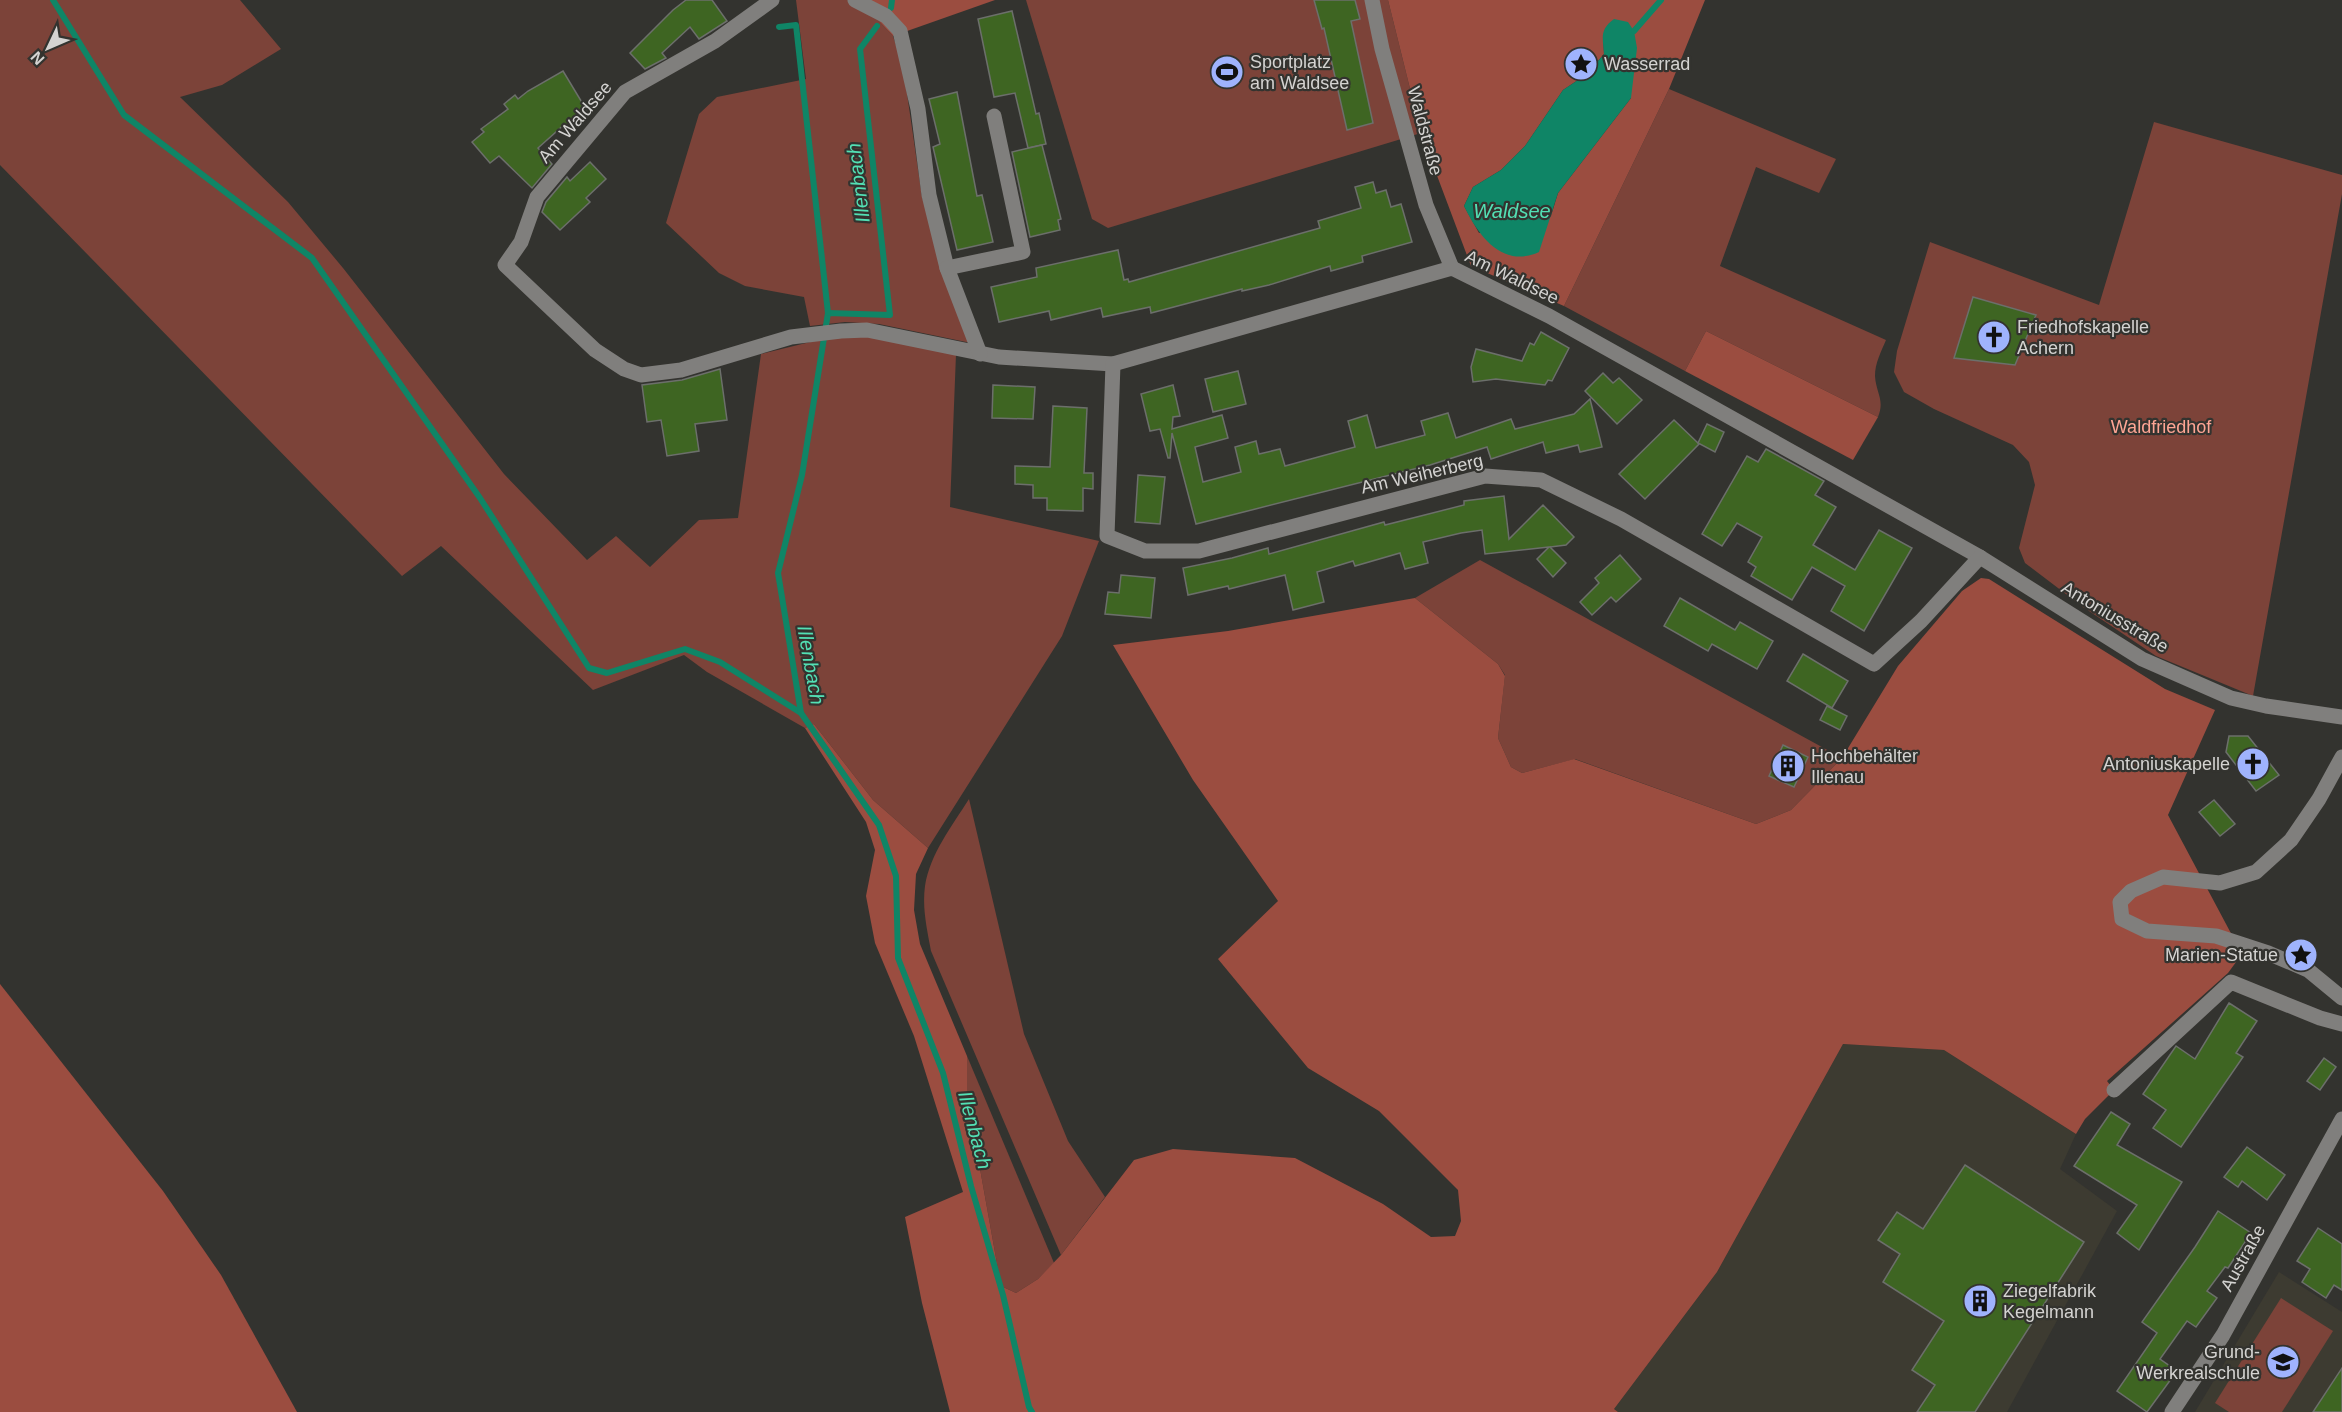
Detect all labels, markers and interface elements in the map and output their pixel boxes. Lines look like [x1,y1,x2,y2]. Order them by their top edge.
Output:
north arrow [18,18,78,78]
place icon: Wasserrad [1563,46,1599,82]
text: N [27,48,48,68]
place label: Sportplatz am Waldsee [1250,52,1349,93]
sports icon: Sportplatz am Waldsee [1209,54,1245,90]
place label: Wasserrad [1604,54,1690,74]
street label: Am Waldsee [534,77,616,167]
street label: Waldstraße [1404,84,1446,178]
water label: Illenbach [842,142,874,224]
water label: Waldsee [1473,200,1551,222]
street label: Am Waldsee [1462,246,1562,308]
place label: Friedhofskapelle Achern [2017,317,2149,358]
church icon: Friedhofskapelle Achern [1976,319,2012,355]
park label: Waldfriedhof [2111,417,2212,437]
street label: Am Weiherberg [1359,450,1485,498]
street label: Antoniusstraße [2058,577,2172,657]
water label: Illenbach [793,624,829,706]
place label: Hochbehälter Illenau [1811,746,1918,787]
church icon: Antoniuskapelle [2235,746,2271,782]
building icon: Hochbehälter Illenau [1770,748,1806,784]
place label: Antoniuskapelle [2103,754,2230,774]
place icon: Marien-Statue [2283,937,2319,973]
place label: Marien-Statue [2165,945,2278,965]
water label: Illenbach [954,1088,996,1172]
street label: Austraße [2217,1221,2269,1295]
place label: Ziegelfabrik Kegelmann [2003,1281,2097,1322]
building icon: Ziegelfabrik Kegelmann [1962,1283,1998,1319]
place label: Grund- Werkrealschule [2136,1342,2260,1383]
school or university icon: Grund- Werkrealschule [2265,1344,2301,1380]

